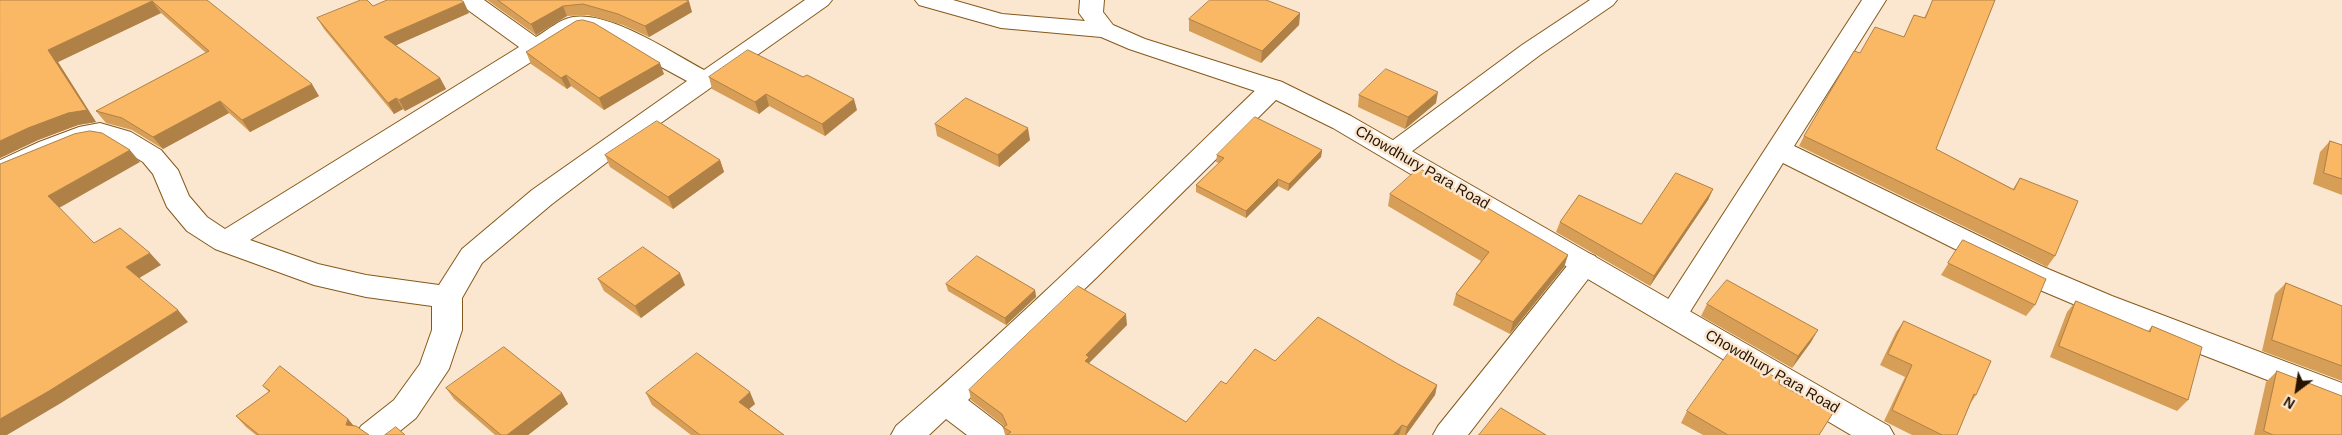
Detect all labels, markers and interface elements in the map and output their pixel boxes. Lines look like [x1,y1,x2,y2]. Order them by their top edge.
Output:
street label: Chowdhury Para Road [1352,122,1492,214]
street label: Chowdhury Para Road [1702,326,1842,418]
north arrow [2272,365,2322,415]
text: N [2281,393,2298,412]

